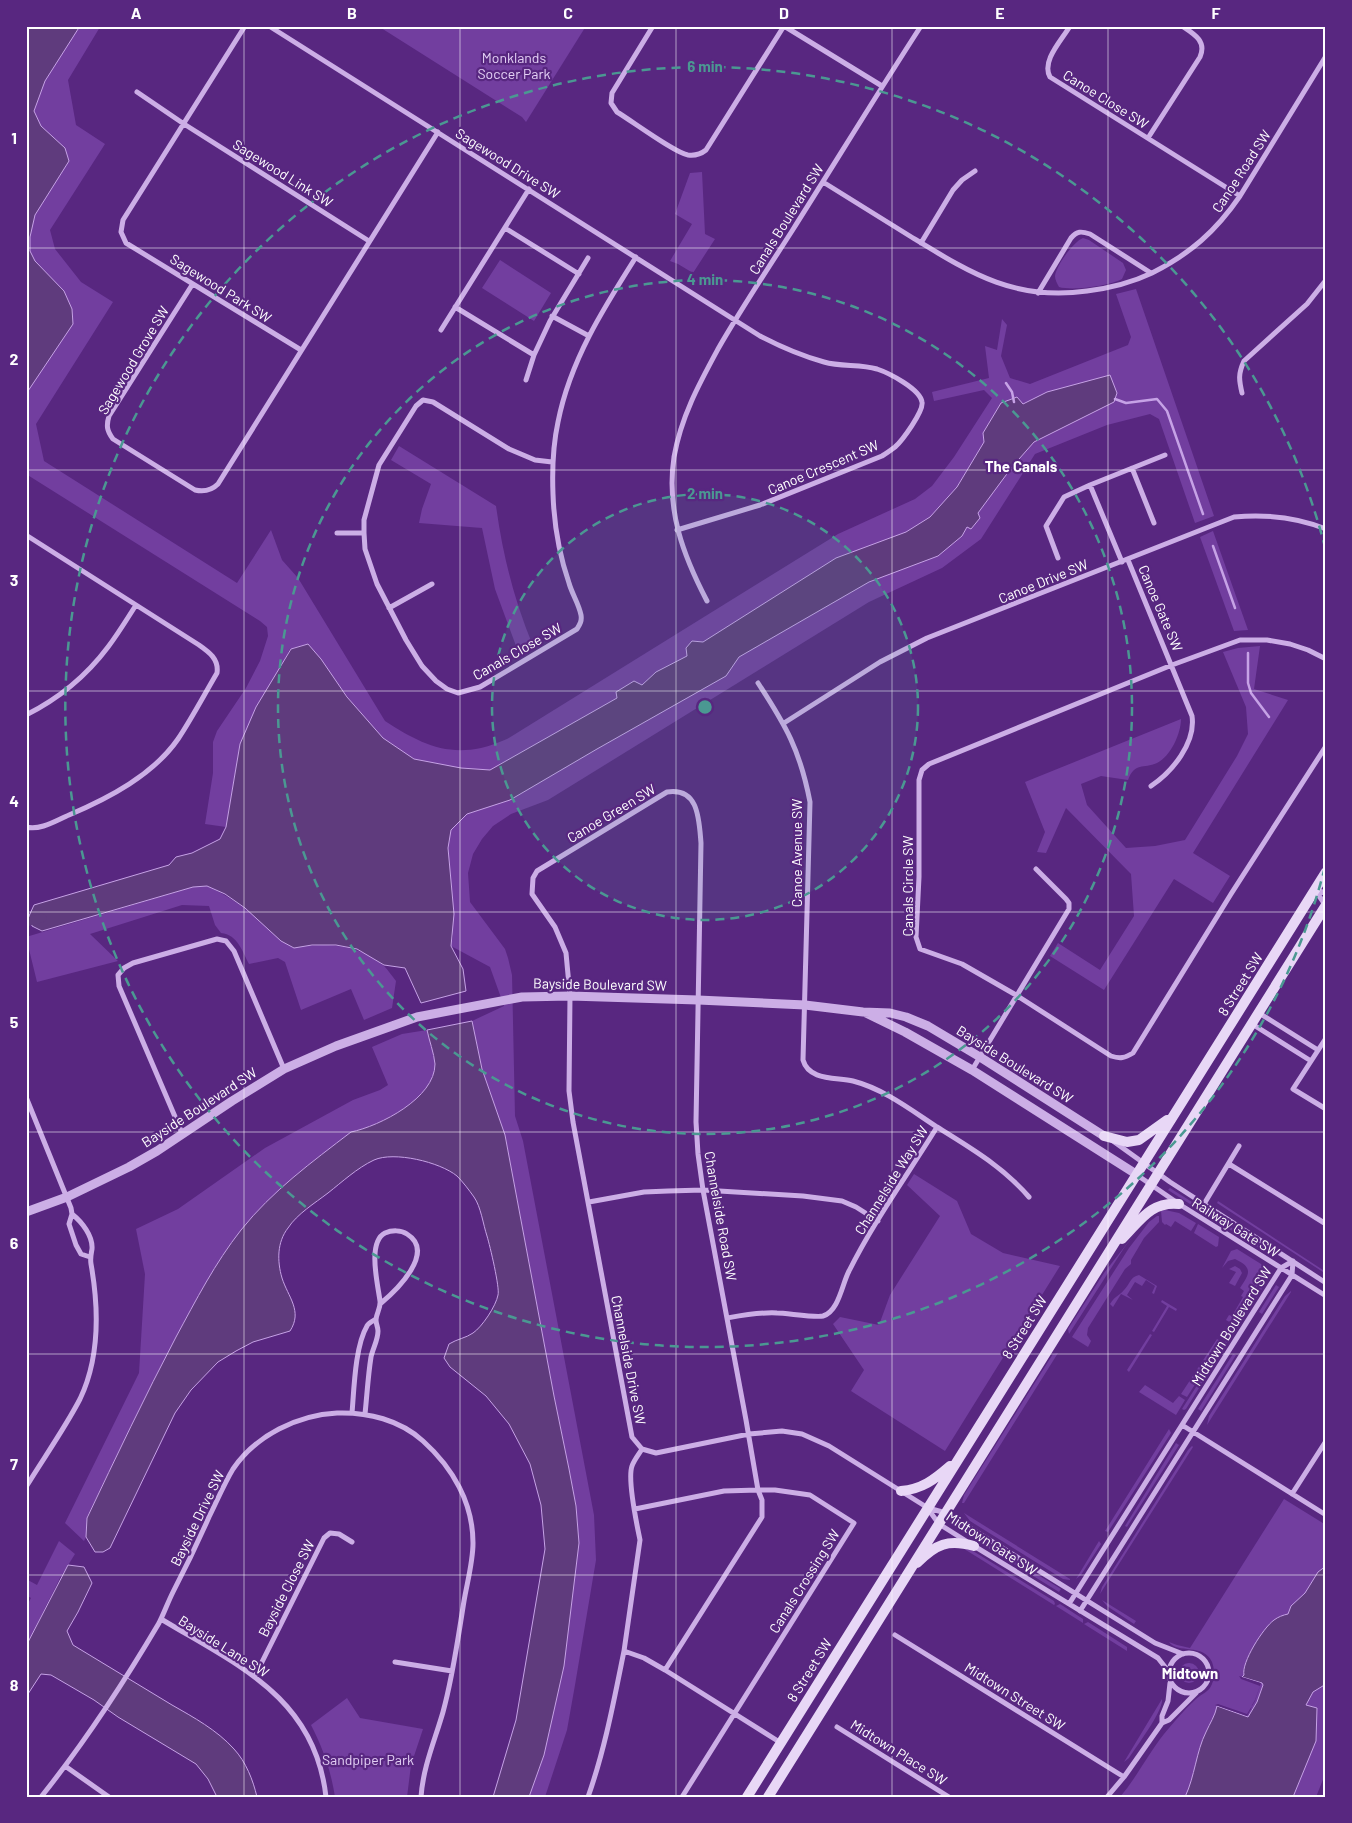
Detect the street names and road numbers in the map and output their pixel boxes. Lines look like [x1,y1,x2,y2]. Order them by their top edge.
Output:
street label: Canoe Close SW [1060,66,1152,132]
street label: Sagewood Drive SW [453,124,563,202]
street label: Canoe Road SW [1208,127,1274,215]
street label: Sagewood Link SW [230,135,336,211]
street label: Canals Boulevard SW [745,161,827,277]
street label: Sagewood Park SW [167,250,275,326]
street label: Sagewood Grove SW [94,303,172,417]
street label: Canoe Crescent SW [765,436,881,498]
street label: Canoe Drive SW [996,555,1090,607]
street label: Canoe Gate SW [1135,562,1187,654]
street label: Canals Close SW [470,619,564,683]
street label: Canoe Green SW [564,780,658,846]
street label: Canoe Avenue SW [788,799,805,907]
street label: Canals Circle SW [899,835,916,937]
street label: 8 Street SW [1214,949,1266,1019]
street label: Bayside Boulevard SW [533,974,667,994]
street label: Bayside Boulevard SW [954,1021,1076,1107]
street label: Bayside Boulevard SW [138,1063,260,1151]
street label: Channelside Way SW [851,1122,931,1238]
street label: Channelside Road SW [701,1150,741,1282]
street label: Railway Gate SW [1189,1193,1283,1261]
street label: Midtown Boulevard SW [1187,1263,1275,1389]
street label: 8 Street SW [998,1292,1050,1362]
street label: Channelside Drive SW [608,1294,650,1426]
street label: Bayside Drive SW [166,1467,228,1569]
street label: Midtown Gate SW [943,1507,1041,1579]
street label: Canals Crossing SW [765,1526,843,1636]
street label: Bayside Close SW [254,1537,318,1639]
street label: Bayside Lane SW [176,1611,272,1681]
street label: 8 Street SW [783,1635,835,1705]
street label: Midtown Street SW [962,1658,1068,1734]
street label: Midtown Place SW [848,1716,950,1788]

